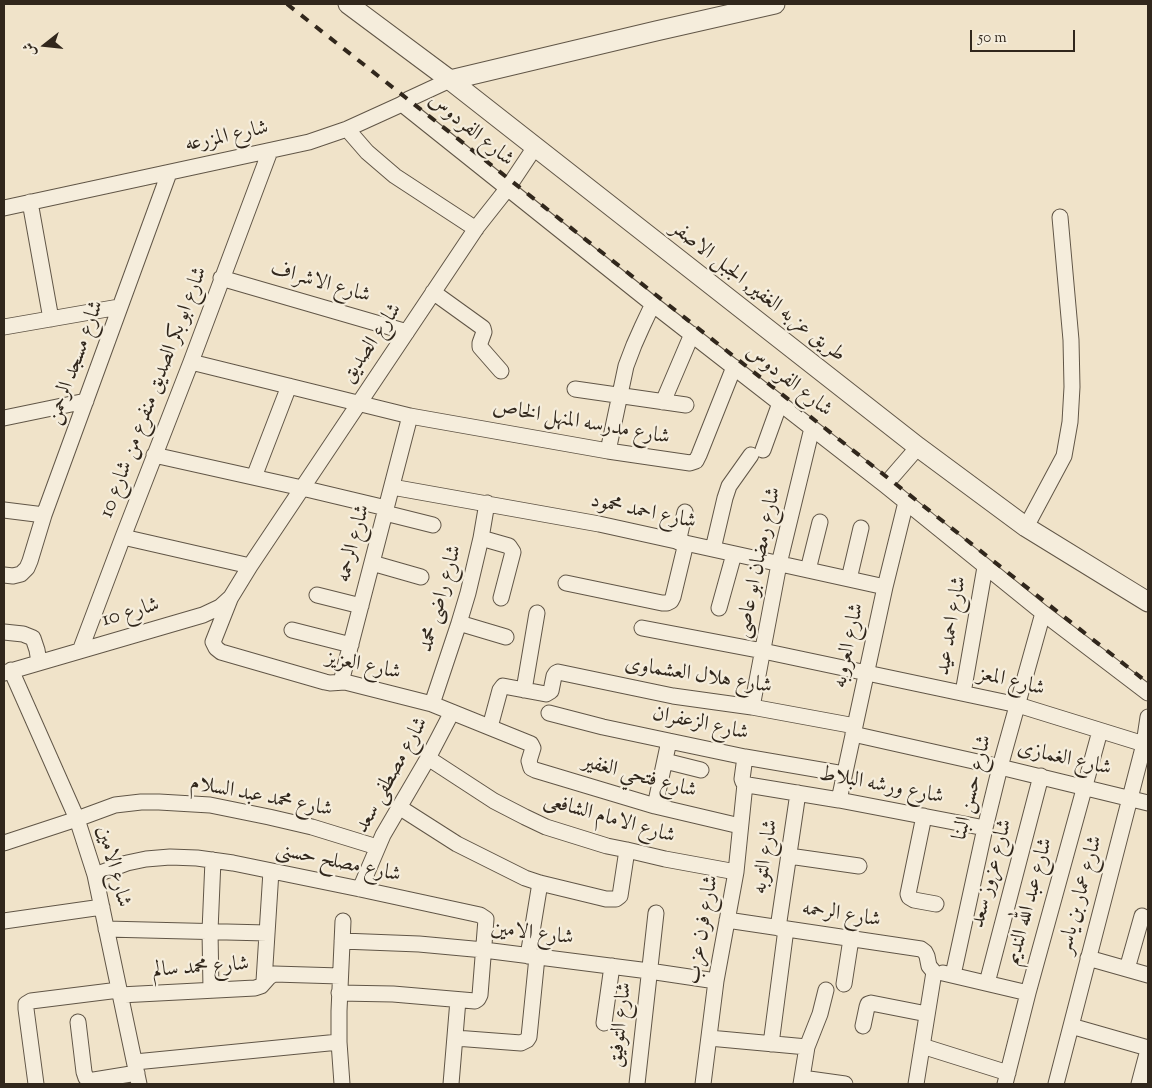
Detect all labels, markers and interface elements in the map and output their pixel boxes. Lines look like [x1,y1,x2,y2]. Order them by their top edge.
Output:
north arrow [20,20,70,70]
scale bar [972,20,1077,52]
text: 50 m [978,28,1007,49]
text: ش [19,40,42,59]
street label: شارع الفردوس [422,89,518,173]
street label: شارع المزرعه [183,117,271,159]
street label: طريق عزبه الغفير, الجبل الاصفر [665,217,849,369]
street label: شارع الاشراف [267,258,373,310]
street label: شارع ابو بكر الصديق منفرع من شارع 10 [95,264,215,522]
street label: شارع مسجد الرحمن [43,298,111,428]
street label: شارع الصديق [337,299,409,389]
street label: شارع الفردوس [740,340,836,424]
street label: شارع مدرسه المنهل الخاص [490,396,672,452]
street label: شارع رمضان ابو عاصى [732,485,788,641]
street label: شارع احمد محمود [588,490,698,536]
street label: شارع الرحمه [333,502,377,586]
street label: شارع راضى محمد [415,543,469,655]
street label: شارع احمد عيد [932,574,974,678]
street label: شارع 10 [99,594,163,634]
street label: شارع العروبه [829,601,871,691]
street label: شارع العزيز [323,647,403,687]
street label: شارع هلال العشماوى [623,653,773,701]
street label: شارع المعز [975,663,1047,703]
street label: شارع الزعفران [650,703,750,747]
street label: شارع مصطفى سعد [351,714,435,838]
street label: شارع حسن البنا [949,733,999,843]
street label: شارع الغمازى [1014,737,1114,783]
street label: شارع فتحي الغفير [579,751,699,805]
street label: شارع ورشه البلاط [816,763,946,811]
street label: شارع محمد عبد السلام [188,772,334,824]
street label: شارع الامام الشافعى [540,789,678,851]
street label: شارع عزوز سعد [966,817,1020,931]
street label: شارع التوبه [749,818,785,896]
street label: شارع الامين [89,824,135,910]
street label: شارع عمار بن ياسر [1054,833,1110,957]
street label: شارع عبد الله النديم [1002,836,1060,968]
street label: شارع مصلح حسنى [273,838,403,890]
street label: شارع فرن عزب [682,874,726,986]
street label: شارع الرحمه [800,897,882,935]
street label: شارع الامين [489,917,575,953]
street label: شارع محمد سالم [152,953,250,985]
street label: شارع التوفيق [605,981,639,1069]

